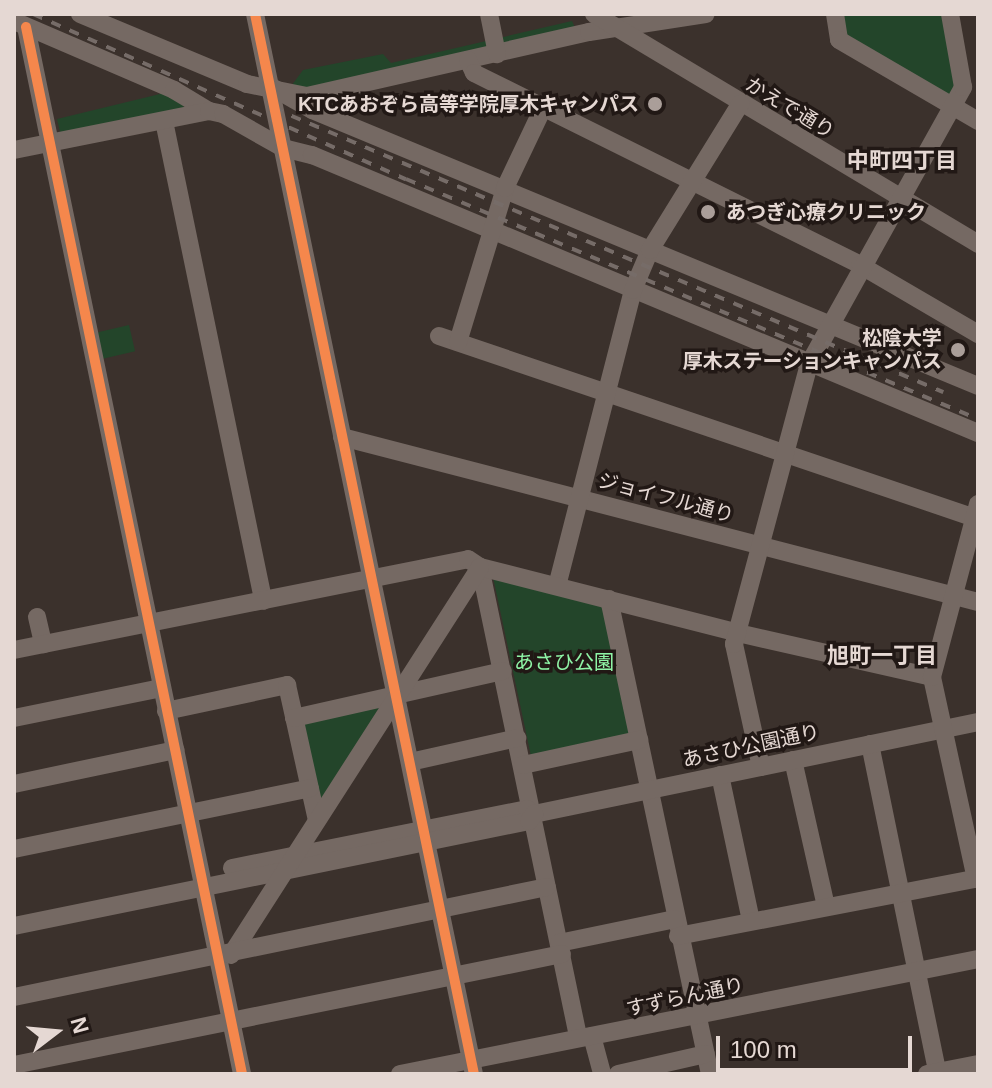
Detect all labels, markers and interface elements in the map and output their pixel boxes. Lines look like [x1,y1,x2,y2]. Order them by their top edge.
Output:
street label: かえで通り [741,72,839,144]
place label: KTCあおぞら高等学院厚木キャンパス [298,92,639,116]
marker: KTCあおぞら高等学院厚木キャンパス [646,95,664,113]
district label: 中町四丁目 [847,148,957,174]
place label: あつぎ心療クリニック [726,200,926,224]
marker: あつぎ心療クリニック [697,201,719,223]
place label: 松陰大学 厚木ステーションキャンパス [682,326,942,373]
marker: 松陰大学 厚木ステーションキャンパス [949,341,967,359]
street label: ジョイフル通り [595,468,737,528]
district label: 旭町一丁目 [827,643,937,669]
park label: あさひ公園 [514,650,614,674]
street label: あさひ公園通り [680,720,822,772]
street label: すずらん通り [624,973,746,1021]
north arrow [16,992,96,1072]
text: N [65,1014,94,1036]
scale bar [720,1020,916,1070]
text: 100 m [730,1036,797,1063]

